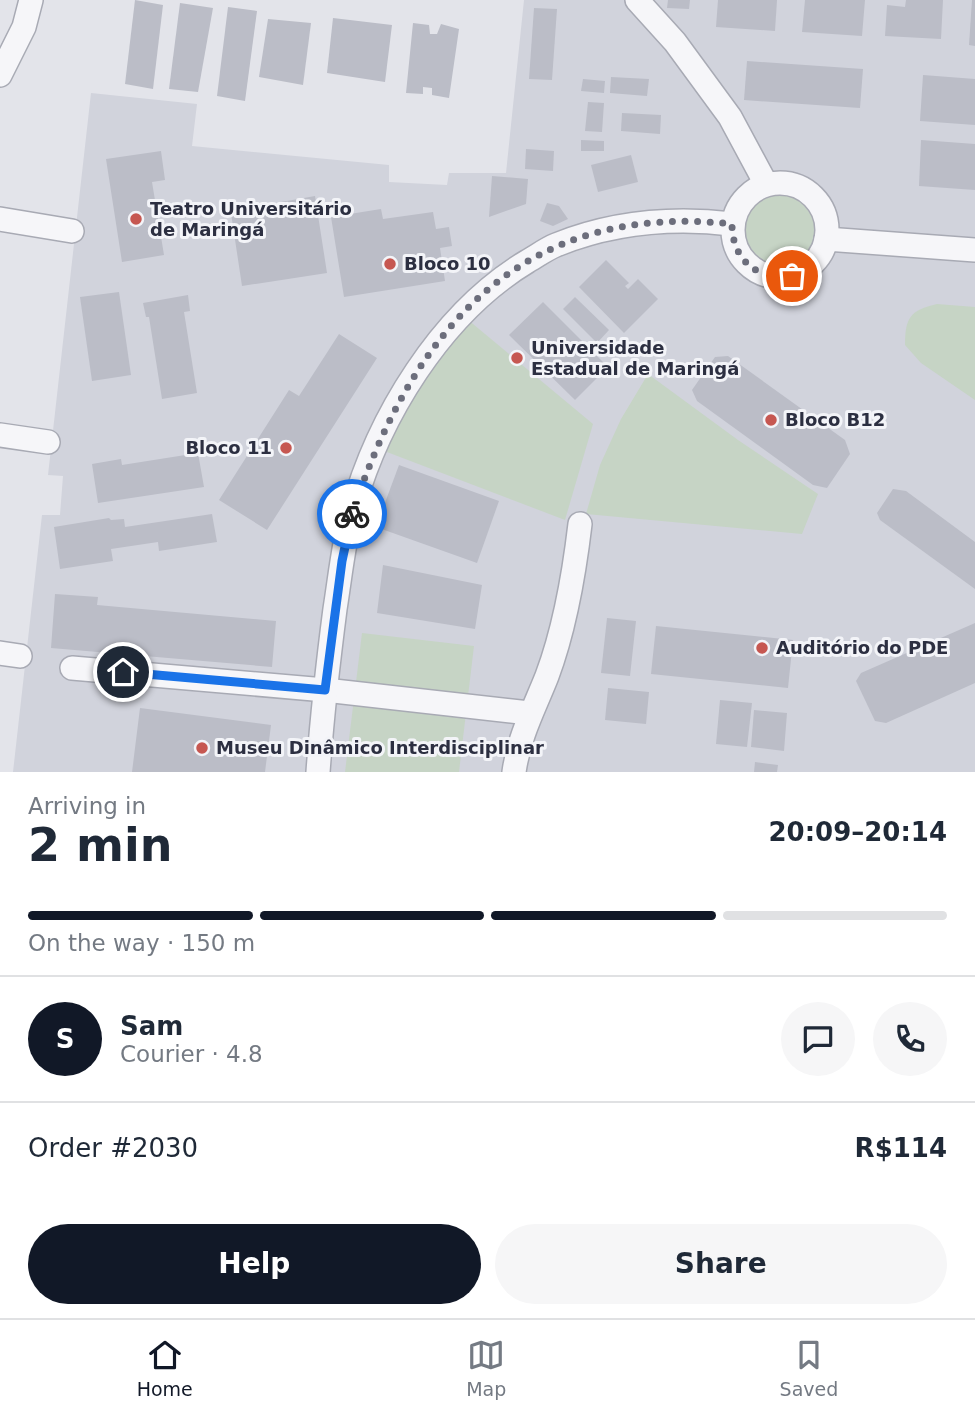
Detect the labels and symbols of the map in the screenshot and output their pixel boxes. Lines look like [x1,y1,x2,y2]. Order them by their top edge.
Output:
place label: Teatro Universitário de Maringá [150,198,352,240]
marker: Teatro Universitário de Maringá [128,211,144,227]
pin [762,246,822,306]
place label: Bloco 10 [404,253,491,274]
marker: Bloco 10 [382,256,398,272]
place label: Universidade Estadual de Maringá [531,337,739,379]
marker: Universidade Estadual de Maringá [509,350,525,366]
place label: Bloco B12 [785,409,885,430]
marker: Bloco B12 [763,412,779,428]
place label: Bloco 11 [185,437,272,458]
marker: Bloco 11 [278,440,294,456]
courier [317,479,387,549]
place label: Auditório do PDE [776,637,948,658]
marker: Auditório do PDE [754,640,770,656]
pin [93,642,153,702]
place label: Museu Dinâmico Interdisciplinar [216,737,544,758]
marker: Museu Dinâmico Interdisciplinar [194,740,210,756]

